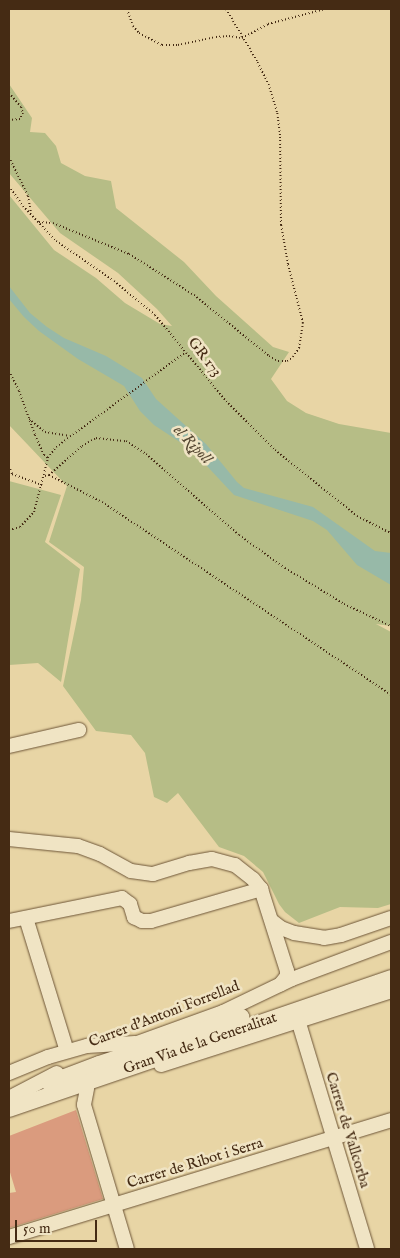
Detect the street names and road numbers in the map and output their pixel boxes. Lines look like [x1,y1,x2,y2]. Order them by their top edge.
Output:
street label: GR 173 [184,334,226,380]
street label: Carrer d'Antoni Forrellad [86,977,242,1051]
street label: Gran Via de la Generalitat [121,1008,279,1078]
street label: Carrer de Vallcorba [322,1070,374,1190]
street label: Carrer de Ribot i Serra [125,1134,265,1192]

